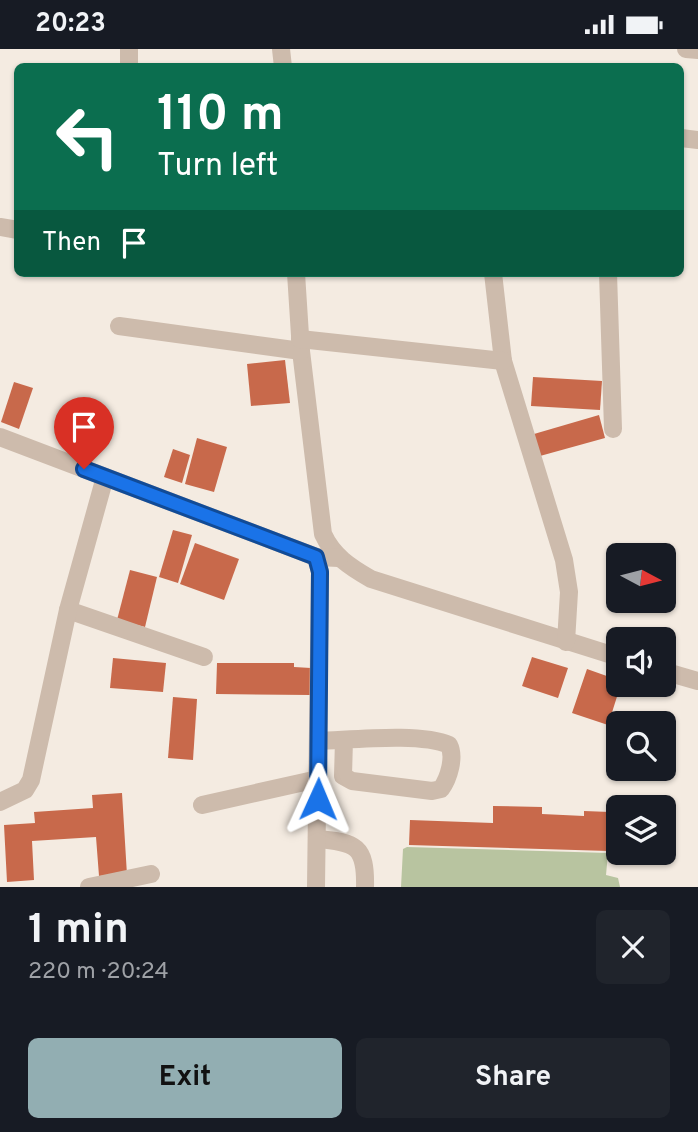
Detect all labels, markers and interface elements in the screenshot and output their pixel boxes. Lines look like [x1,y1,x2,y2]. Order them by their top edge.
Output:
text: 20:23 [35,8,106,41]
text: 110 m [157,86,284,148]
icon: left [42,91,133,182]
text: Turn left [157,147,278,187]
icon: arrive [115,224,153,262]
text: Then [42,227,101,260]
pin [54,397,114,469]
icon: arrive [65,408,103,446]
north arrow [606,543,676,613]
map controls [606,543,676,865]
button: sound [606,627,676,697]
button: search [606,711,676,781]
position arrow [281,762,355,836]
button: layers [606,795,676,865]
text: 1 min [28,905,129,958]
button: close [596,910,670,984]
text: 220 m · 20:24 [28,958,169,987]
button: Exit [28,1038,342,1118]
button: Share [356,1038,670,1118]

